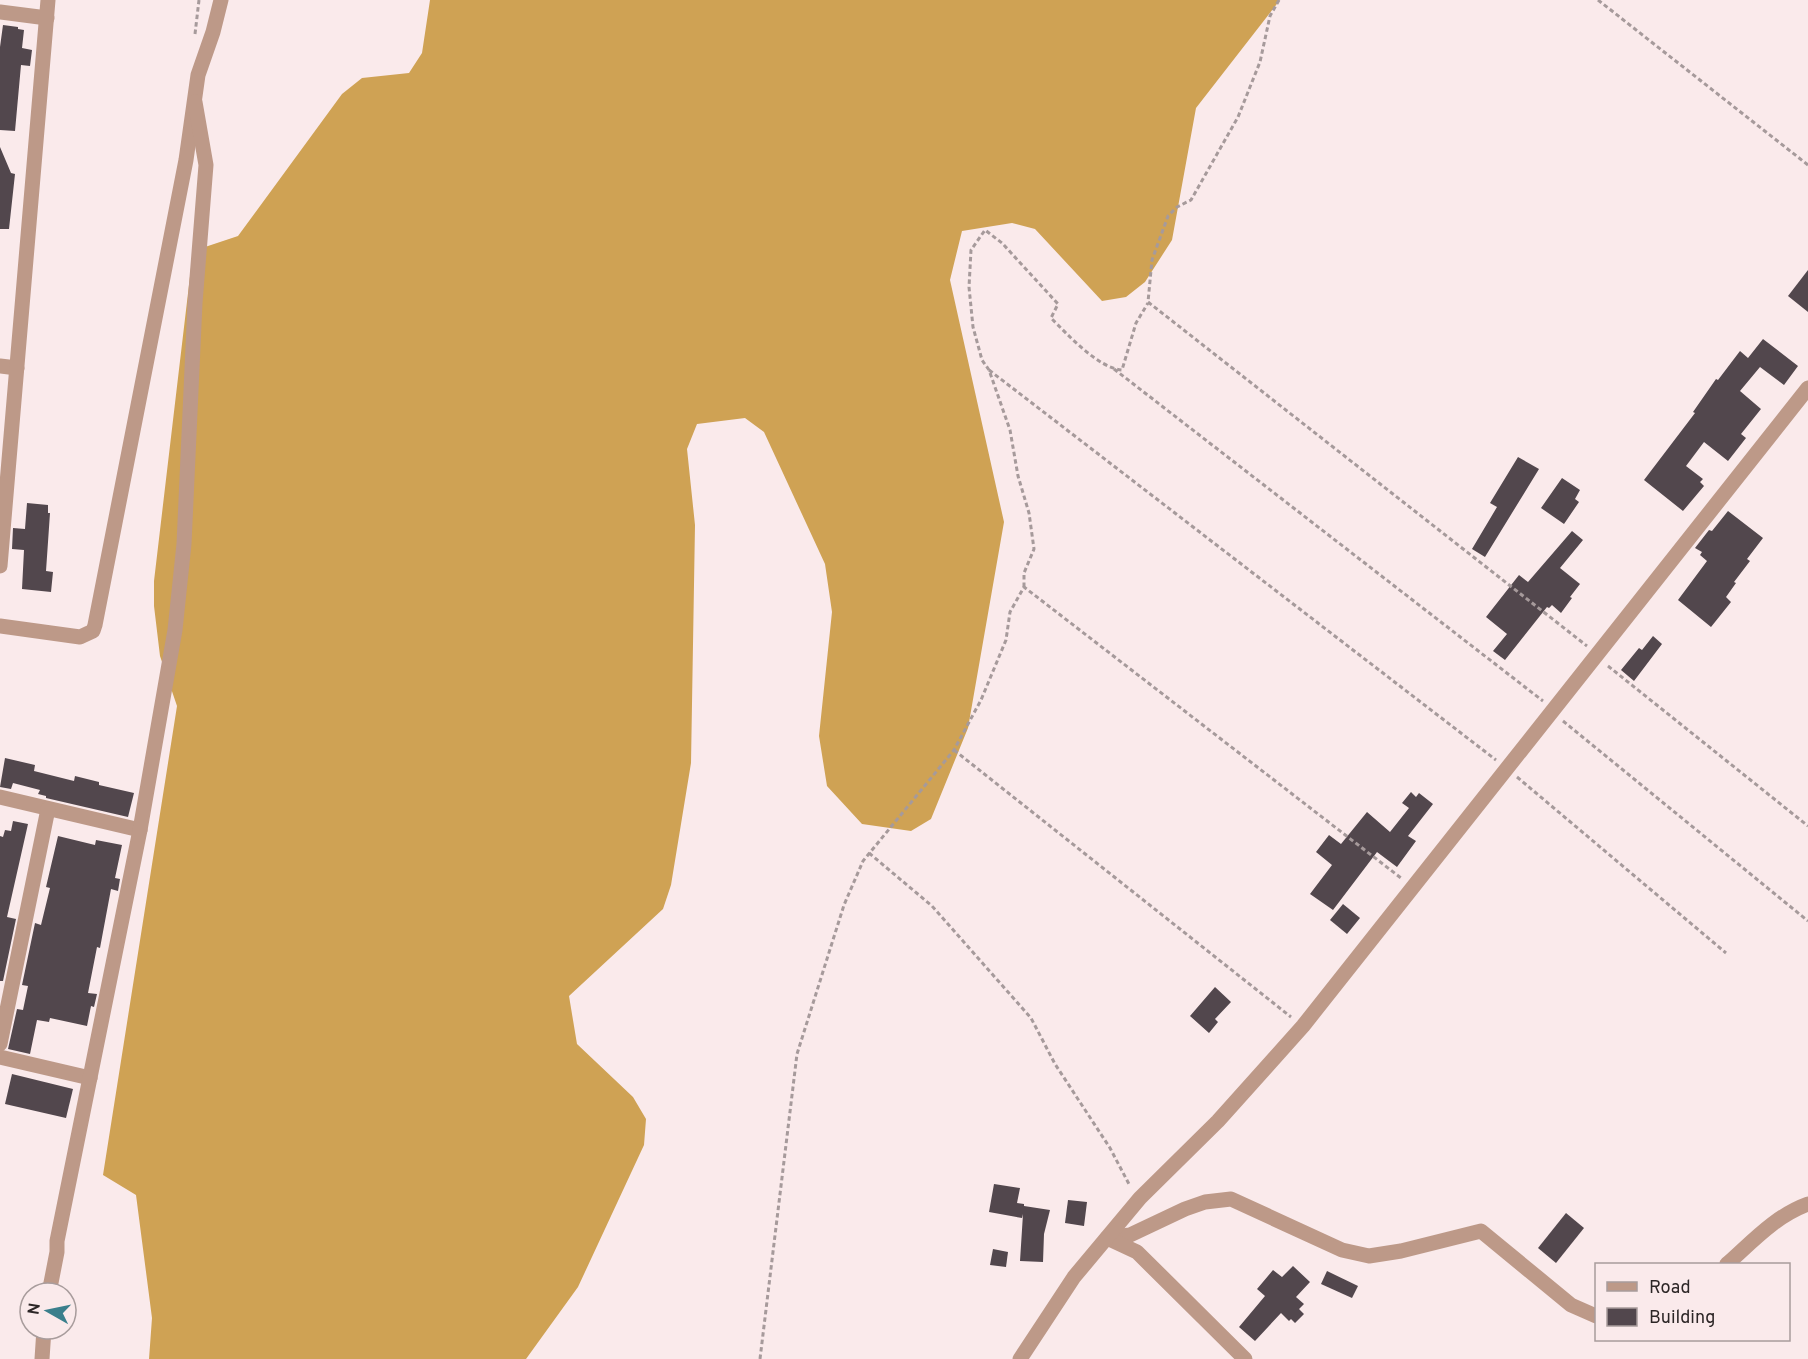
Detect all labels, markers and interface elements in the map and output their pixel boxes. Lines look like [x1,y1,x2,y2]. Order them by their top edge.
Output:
legend [1595,1263,1790,1341]
text: Road [1649,1277,1691,1300]
north arrow [18,1281,78,1341]
text: N [24,1302,46,1316]
text: Building [1649,1307,1715,1330]

